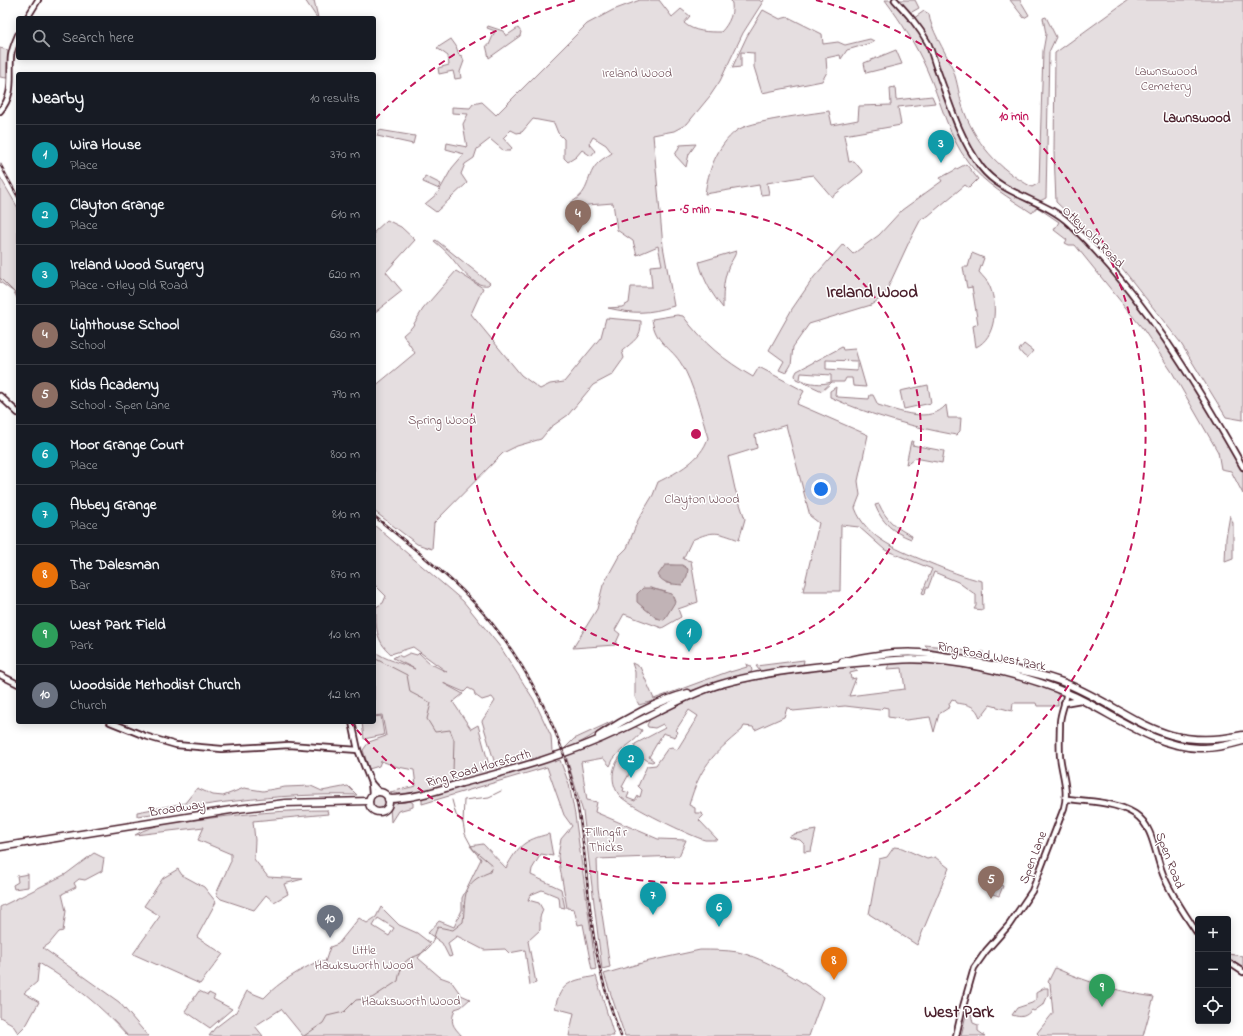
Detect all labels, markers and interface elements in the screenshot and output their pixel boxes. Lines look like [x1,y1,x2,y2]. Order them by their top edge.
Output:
search box [16,16,376,60]
icon: search [30,27,52,49]
text: Search here [62,27,134,49]
park label: Lawnswood Cemetery [1135,62,1198,97]
park label: Ireland Wood [602,64,673,83]
text: Nearby [32,86,84,111]
text: 10 results [310,89,360,108]
text: 10 min [999,108,1029,126]
district label: Lawnswood [1163,108,1231,129]
pin: 3 [928,130,954,163]
text: Wira House [70,134,141,156]
text: 1 [43,145,47,164]
text: 370 m [330,145,360,164]
text: Place [70,156,98,175]
text: Clayton Grange [70,194,164,216]
pin: 4 [565,200,591,233]
text: 5 min [682,201,710,219]
street label: Otley Old Road [1057,202,1129,274]
text: 2 [42,205,48,224]
text: 610 m [331,205,360,224]
text: Place [70,216,98,235]
text: Ireland Wood Surgery [70,254,204,276]
text: 3 [42,265,48,284]
text: 620 m [329,265,360,284]
text: Place · Otley Old Road [70,276,188,295]
district label: Ireland Wood [826,280,918,305]
text: Lighthouse School [70,314,179,336]
text: 4 [42,325,48,344]
text: 630 m [330,325,360,344]
text: School [70,336,106,355]
text: Kids Academy [70,374,159,396]
text: 5 [41,385,49,404]
text: 790 m [332,385,360,404]
text: School · Spen Lane [70,396,170,415]
park label: Spring Wood [408,411,477,431]
centre of rings [689,427,703,441]
text: Moor Grange Court [70,434,184,456]
text: 6 [42,445,48,464]
text: 800 m [331,445,360,464]
text: Place [70,456,98,475]
your location [811,479,831,499]
park label: Clayton Wood [664,490,740,510]
text: Abbey Grange [70,494,156,516]
text: 7 [42,505,48,524]
text: 810 m [332,505,360,524]
text: Place [70,516,98,535]
text: The Dalesman [70,554,159,576]
text: 8 [43,565,47,584]
text: 870 m [331,565,360,584]
text: Bar [70,576,90,595]
text: West Park Field [70,614,166,636]
pin: 1 [676,619,702,652]
text: 9 [43,625,47,644]
text: 1.0 km [329,625,360,644]
text: Park [70,636,94,655]
street label: Ring Road West Park [936,637,1048,677]
text: Woodside Methodist Church [70,674,241,696]
text: 10 [40,685,50,704]
text: 1.2 km [328,685,360,704]
text: Church [70,696,107,715]
street label: Ring Road Horsforth [424,744,533,793]
pin: 2 [618,745,644,778]
street label: Broadway [147,795,207,823]
park label: Fillingfir Thicks [584,823,628,857]
street label: Spen Lane [1015,828,1052,887]
street label: Spen Road [1150,830,1189,892]
pin: 5 [978,866,1004,899]
pin: 7 [640,882,666,915]
pin: 6 [706,894,732,927]
pin: 10 [317,905,343,938]
map controls [1195,916,1231,1024]
button: + [1195,916,1231,952]
park label: Little Hawksworth Wood [314,941,414,975]
pin: 8 [821,947,847,980]
button: − [1195,952,1231,988]
pin: 9 [1089,974,1115,1007]
button: locate [1195,988,1231,1024]
park label: Hawksworth Wood [361,992,461,1011]
district label: West Park [924,1000,995,1025]

